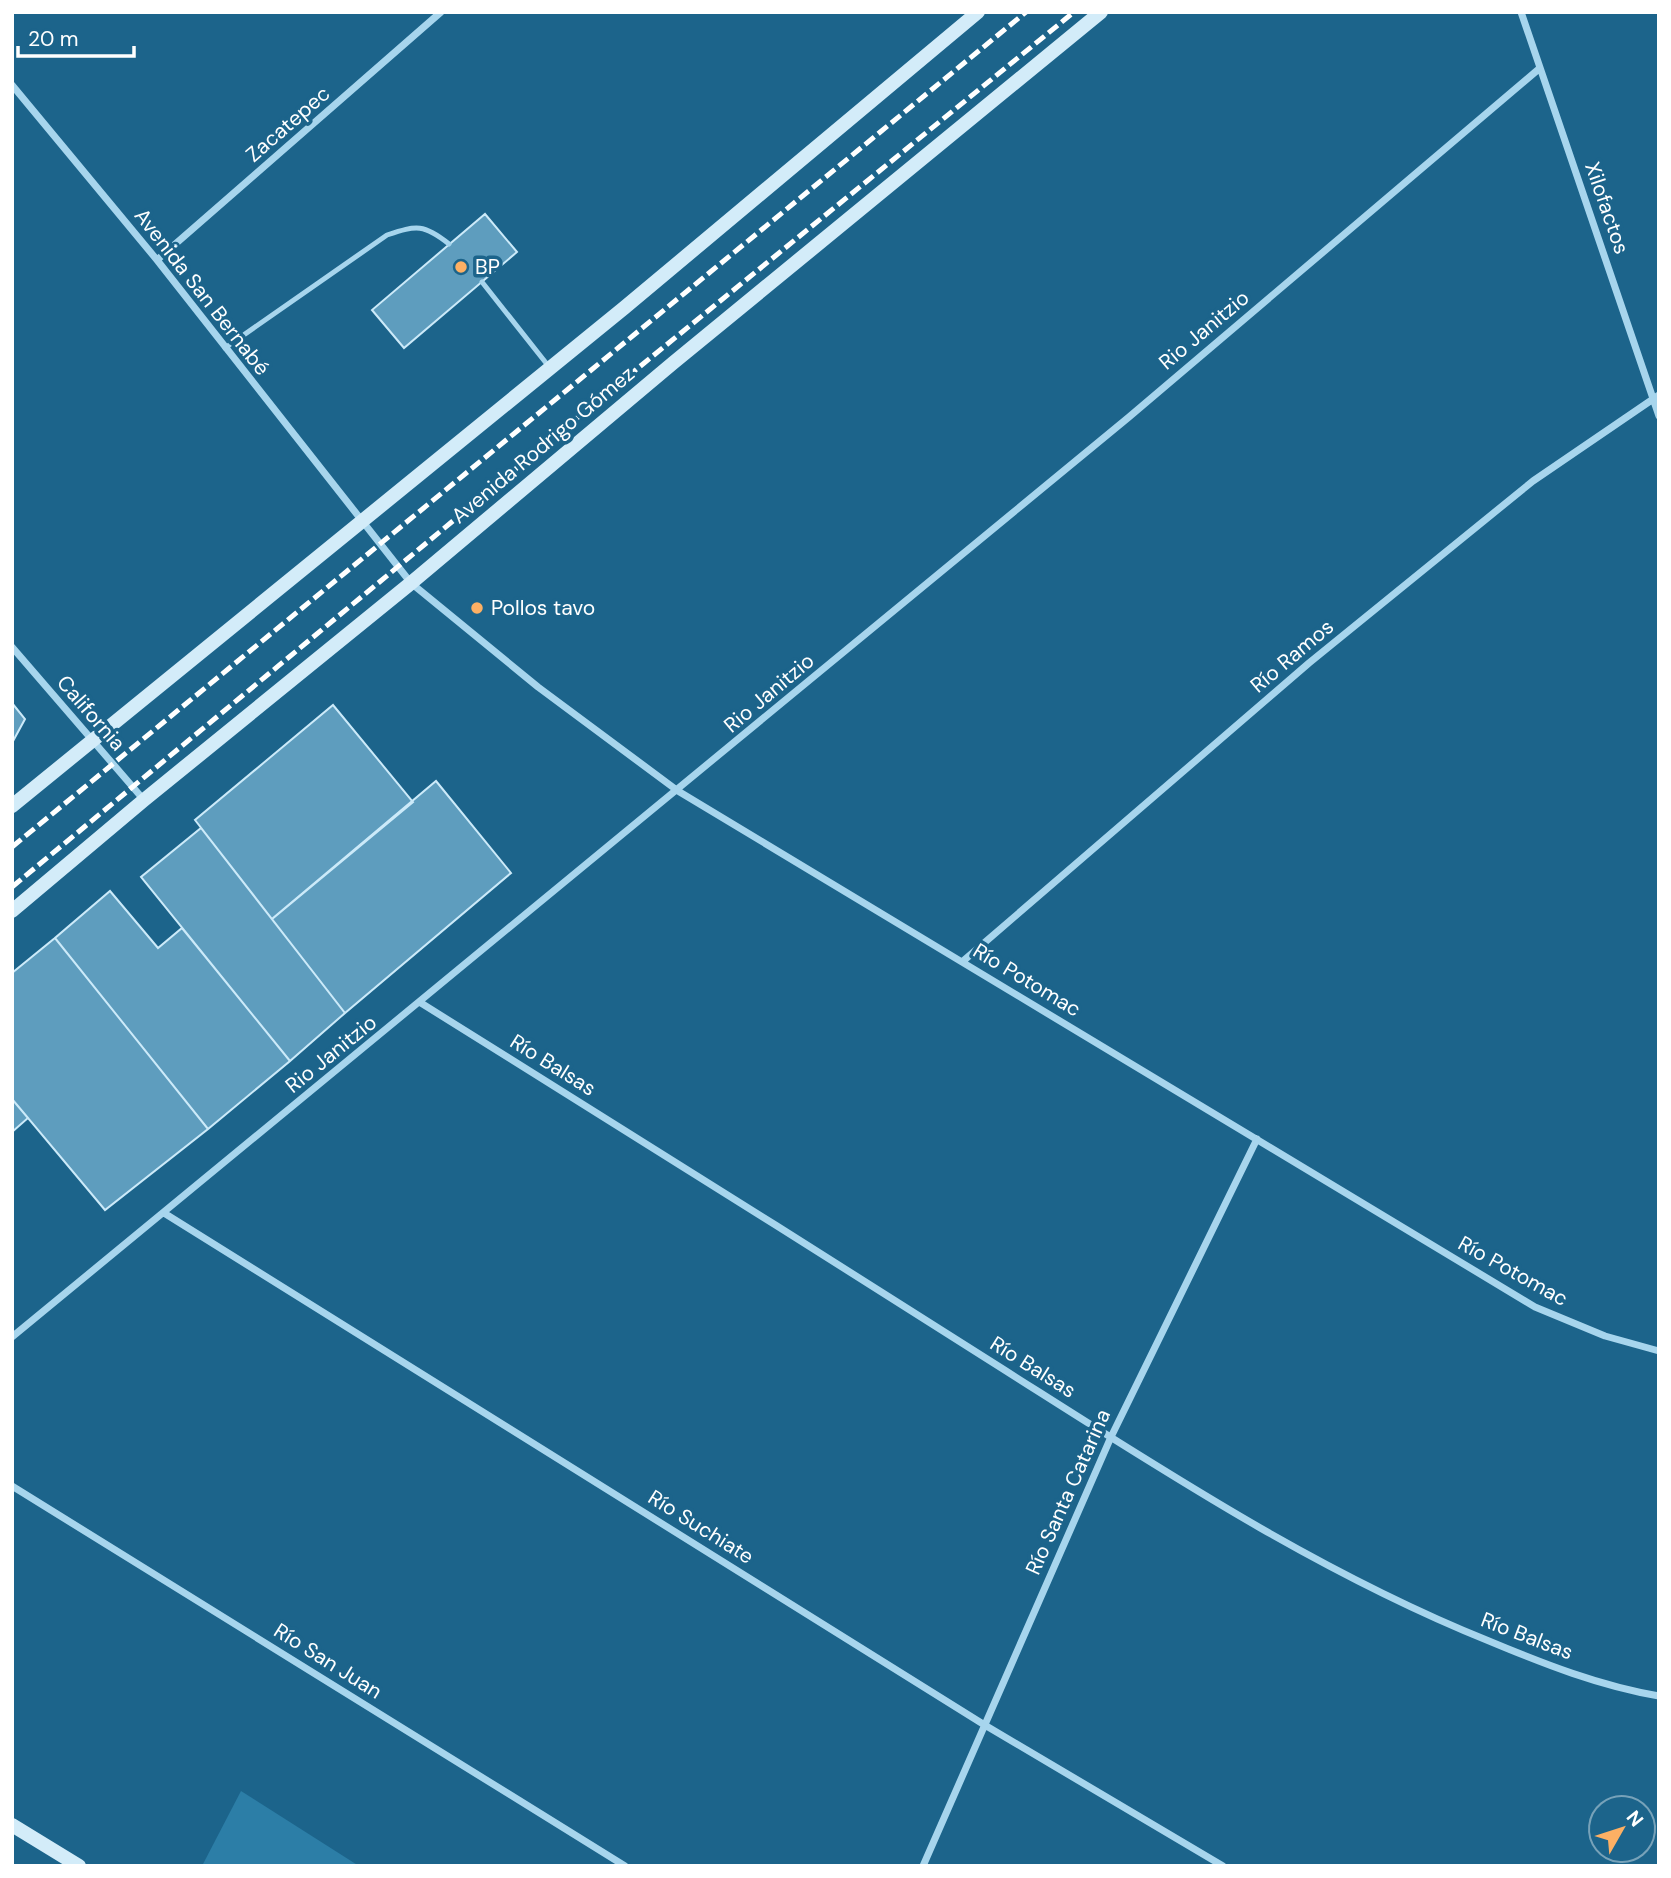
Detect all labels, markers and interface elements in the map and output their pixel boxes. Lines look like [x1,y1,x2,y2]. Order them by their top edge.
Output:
scale bar [18,14,133,58]
text: 20 m [28,25,79,53]
street label: Zacatepec [240,80,336,168]
street label: Xilofactos [1578,158,1636,258]
street label: Avenida San Bernabé [128,203,276,381]
place label: BP [475,253,500,281]
marker: BP [453,259,469,275]
street label: Rio Janitzio [1153,284,1255,376]
street label: Avenida Rodrigo Gómez [446,360,640,530]
place label: Pollos tavo [491,594,595,622]
marker: Pollos tavo [469,600,485,616]
street label: Río Ramos [1245,613,1339,699]
street label: Rio Janitzio [718,647,820,739]
street label: California [50,669,132,757]
street label: Río Potomac [968,937,1086,1023]
street label: Rio Janitzio [279,1009,383,1099]
street label: Río Balsas [505,1028,601,1102]
street label: Río Potomac [1453,1229,1573,1313]
street label: Río Balsas [985,1330,1081,1404]
street label: Río Santa Catarina [1019,1405,1117,1579]
street label: Río Suchiate [643,1483,759,1571]
street label: Río Balsas [1477,1606,1577,1666]
street label: Río San Juan [269,1617,387,1705]
north arrow [1587,1794,1657,1864]
text: N [1621,1805,1649,1832]

